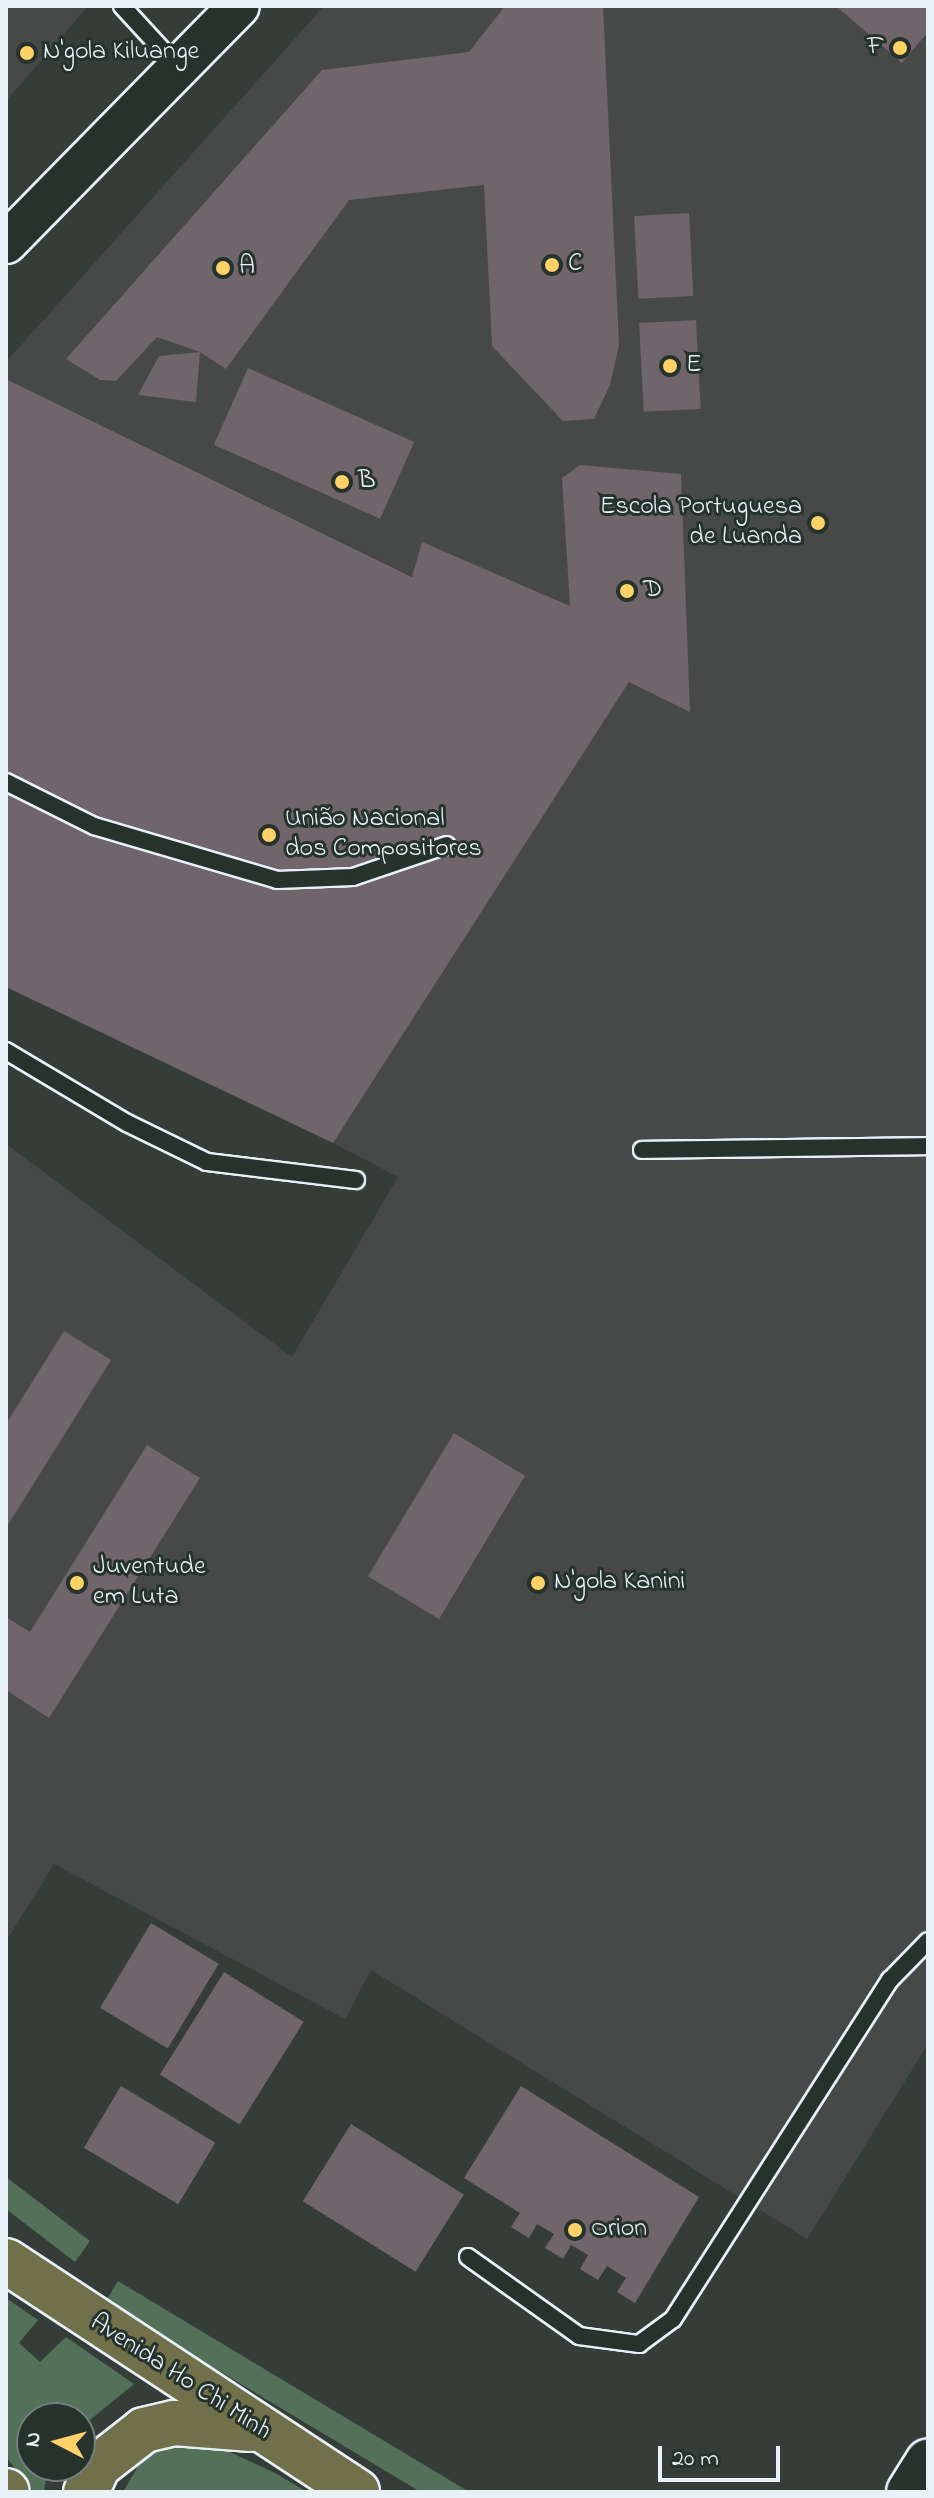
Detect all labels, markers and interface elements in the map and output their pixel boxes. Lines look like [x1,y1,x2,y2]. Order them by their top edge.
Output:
place label: F [867,32,884,64]
place label: N'gola Kiluange [43,37,199,69]
marker: F [891,39,909,57]
marker: N'gola Kiluange [18,44,36,62]
place label: C [568,249,582,281]
place label: A [239,252,255,284]
marker: C [543,256,561,274]
marker: A [214,259,232,277]
place label: E [686,350,702,382]
marker: E [661,357,679,375]
place label: B [358,466,375,498]
marker: B [333,473,351,491]
place label: Escola Portuguesa de Luanda [600,492,802,554]
marker: Escola Portuguesa de Luanda [809,514,827,532]
place label: D [643,575,662,607]
marker: D [618,582,636,600]
place label: União Nacional dos Compositores [285,804,482,866]
marker: União Nacional dos Compositores [260,826,278,844]
place label: Juventude em Luta [93,1552,206,1614]
place label: N'gola Kanini [554,1567,685,1599]
marker: Juventude em Luta [68,1574,86,1592]
marker: N'gola Kanini [529,1574,547,1592]
place label: Orion [591,2214,647,2246]
marker: Orion [566,2221,584,2239]
street label: Avenida Ho Chi Minh [84,2308,276,2448]
north arrow [16,2402,96,2482]
scale bar [662,2430,784,2480]
text: N [17,2431,51,2449]
text: 20 m [672,2442,719,2477]

